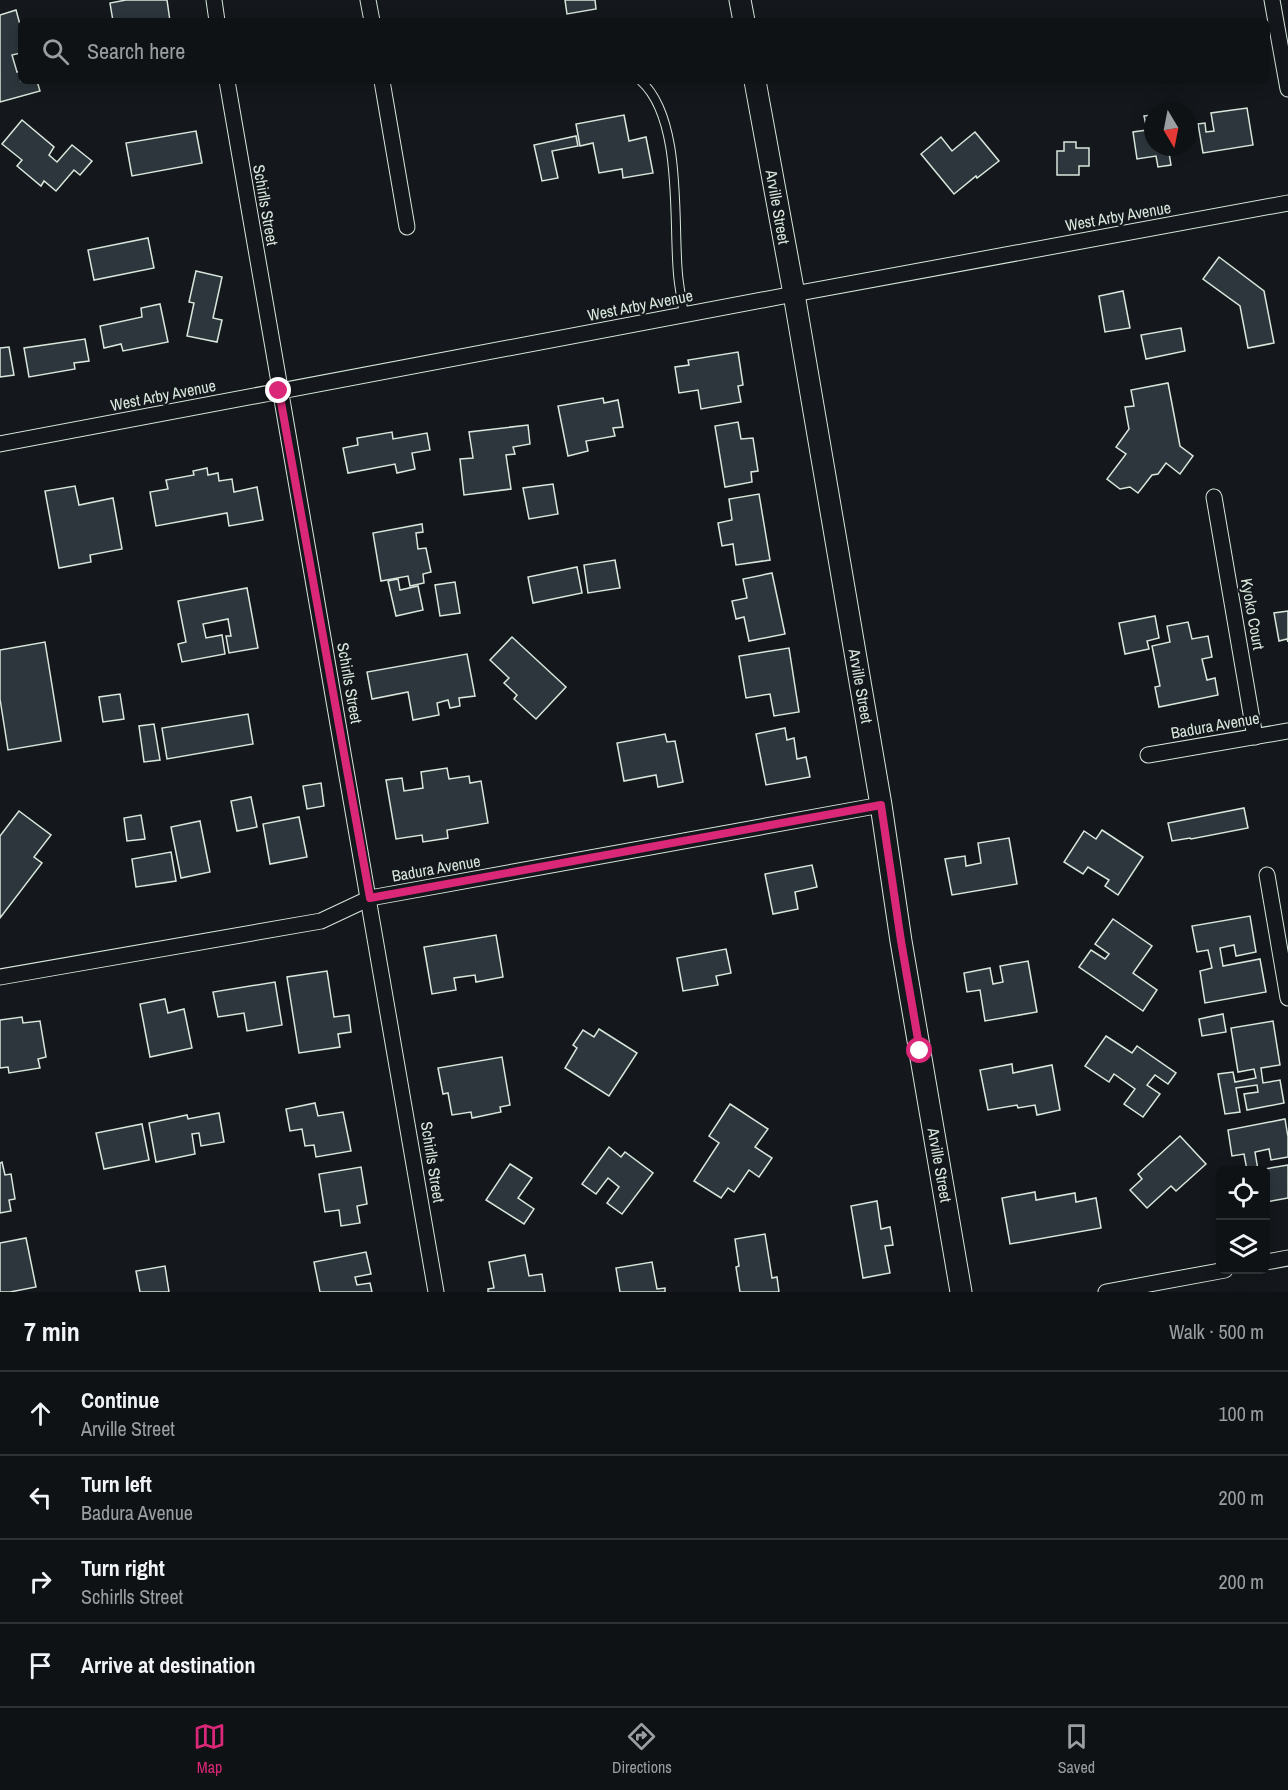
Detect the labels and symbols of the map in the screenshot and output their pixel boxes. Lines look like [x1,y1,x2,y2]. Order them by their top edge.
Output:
north arrow [1144,102,1198,156]
street label: Schirlls Street [248,163,284,247]
street label: Arville Street [760,167,795,246]
street label: West Arby Avenue [1064,196,1172,236]
street label: West Arby Avenue [585,284,695,326]
street label: West Arby Avenue [108,374,218,416]
route end [265,377,291,403]
street label: Kyoko Court [1236,577,1270,652]
street label: Schirlls Street [332,641,368,725]
street label: Arville Street [843,646,878,725]
street label: Badura Avenue [1169,706,1261,744]
street label: Badura Avenue [390,849,482,887]
route start [906,1037,932,1063]
street label: Schirlls Street [416,1120,450,1204]
street label: Arville Street [922,1125,957,1204]

